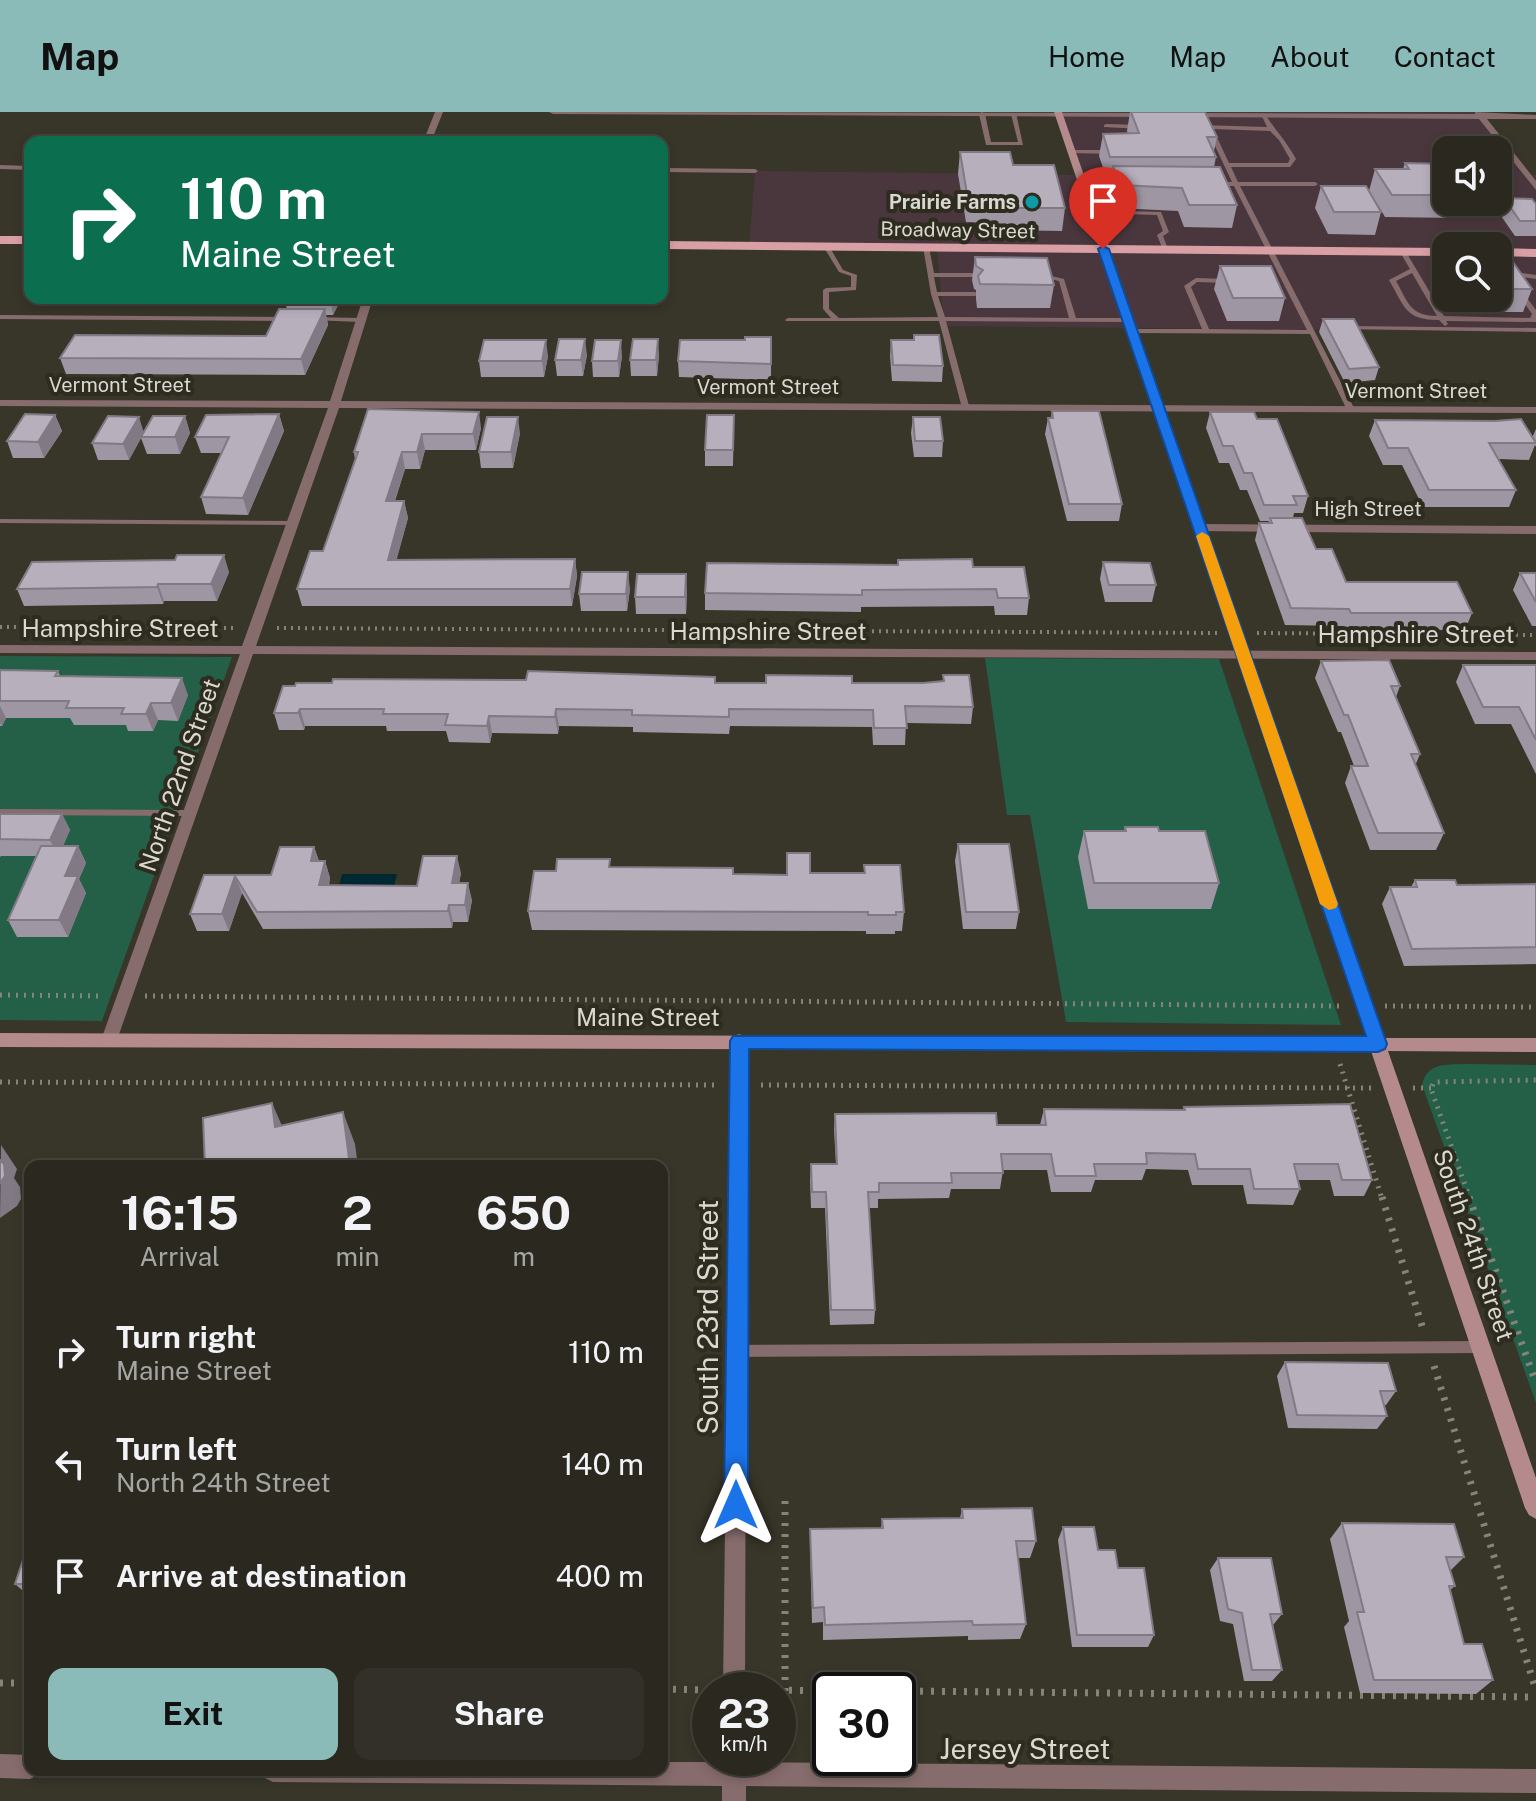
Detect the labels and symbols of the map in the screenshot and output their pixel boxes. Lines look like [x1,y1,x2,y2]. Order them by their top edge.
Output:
pin [1069,167,1137,249]
place label: Prairie Farms [889,190,1016,214]
marker: Prairie Farms [1023,193,1041,211]
street label: Broadway Street [880,217,1036,243]
street label: Vermont Street [49,373,191,397]
street label: Vermont Street [697,375,839,399]
street label: Vermont Street [1345,379,1487,403]
street label: High Street [1314,497,1422,521]
street label: Hampshire Street [21,614,219,642]
street label: Hampshire Street [669,617,867,645]
street label: Hampshire Street [1317,620,1515,648]
street label: North 22nd Street [133,675,225,875]
street label: Maine Street [576,1003,720,1031]
street label: South 24th Street [1428,1145,1520,1345]
street label: South 23rd Street [691,1200,724,1434]
position arrow [694,1463,778,1547]
speed limit sign: 30 [812,1672,916,1776]
street label: Jersey Street [940,1732,1110,1765]

